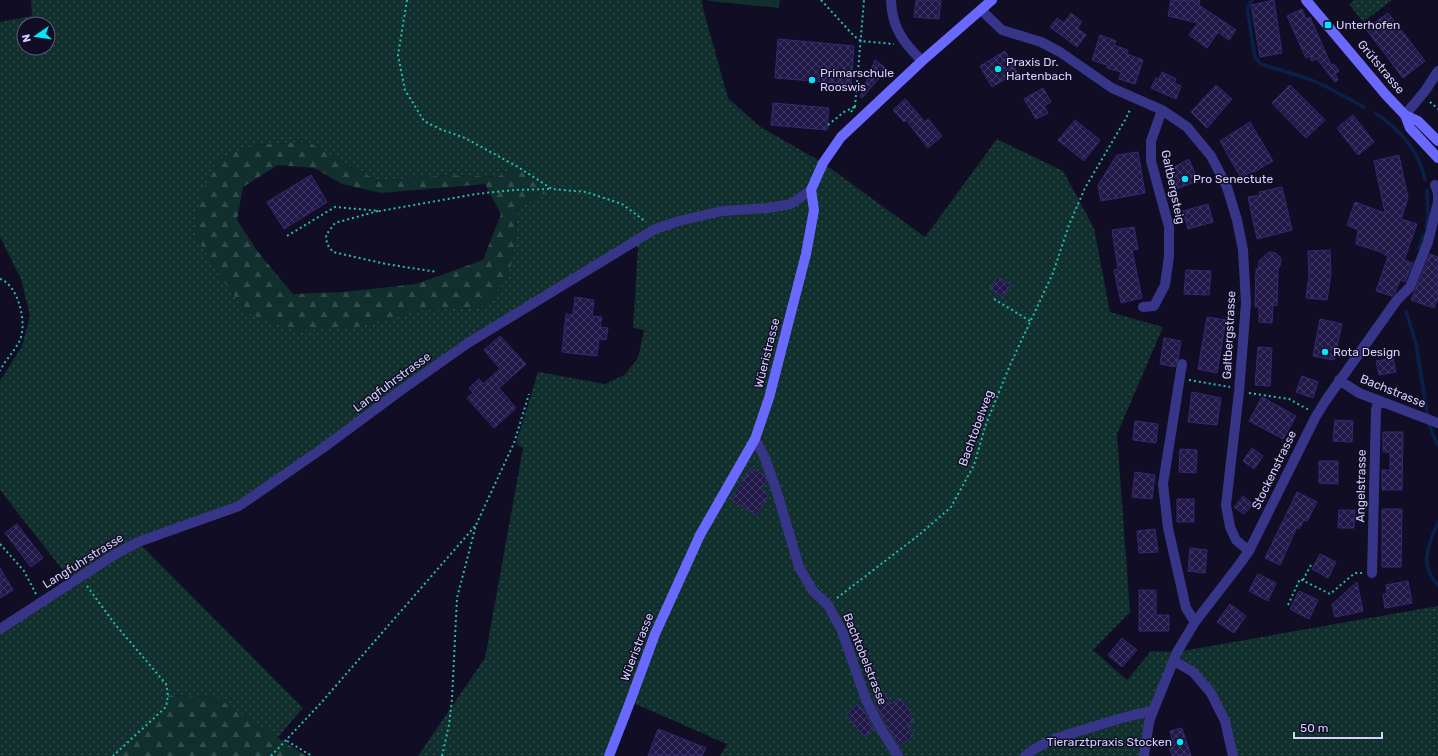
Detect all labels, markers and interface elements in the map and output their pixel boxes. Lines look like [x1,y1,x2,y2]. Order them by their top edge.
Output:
north arrow [16,16,56,56]
place label: Unterhofen [1336,18,1400,32]
marker: Unterhofen [1323,20,1333,30]
text: N [20,33,34,43]
street label: Grütstrasse [1355,37,1408,97]
place label: Praxis Dr. Hartenbach [1006,55,1072,83]
marker: Praxis Dr. Hartenbach [993,64,1003,74]
place label: Primarschule Rooswis [820,66,894,94]
marker: Primarschule Rooswis [807,75,817,85]
street label: Galtbergsteig [1158,149,1188,225]
place label: Pro Senectute [1193,172,1273,186]
marker: Pro Senectute [1180,174,1190,184]
street label: Galtbergstrasse [1220,290,1238,380]
street label: Wüeristrasse [752,316,783,390]
place label: Rota Design [1333,345,1400,359]
marker: Rota Design [1320,347,1330,357]
street label: Langfuhrstrasse [351,349,434,415]
street label: Bachstrasse [1358,372,1428,411]
street label: Bachtobelweg [956,388,996,468]
street label: Stockenstrasse [1249,428,1299,512]
street label: Angelstrasse [1353,449,1369,523]
street label: Langfuhrstrasse [40,530,126,591]
street label: Wüeristrasse [618,611,656,683]
street label: Bachtobelstrasse [840,611,890,707]
scale bar [1294,714,1382,740]
text: 50 m [1300,721,1328,735]
place label: Tierarztpraxis Stocken [1047,735,1172,749]
marker: Tierarztpraxis Stocken [1175,737,1185,747]

